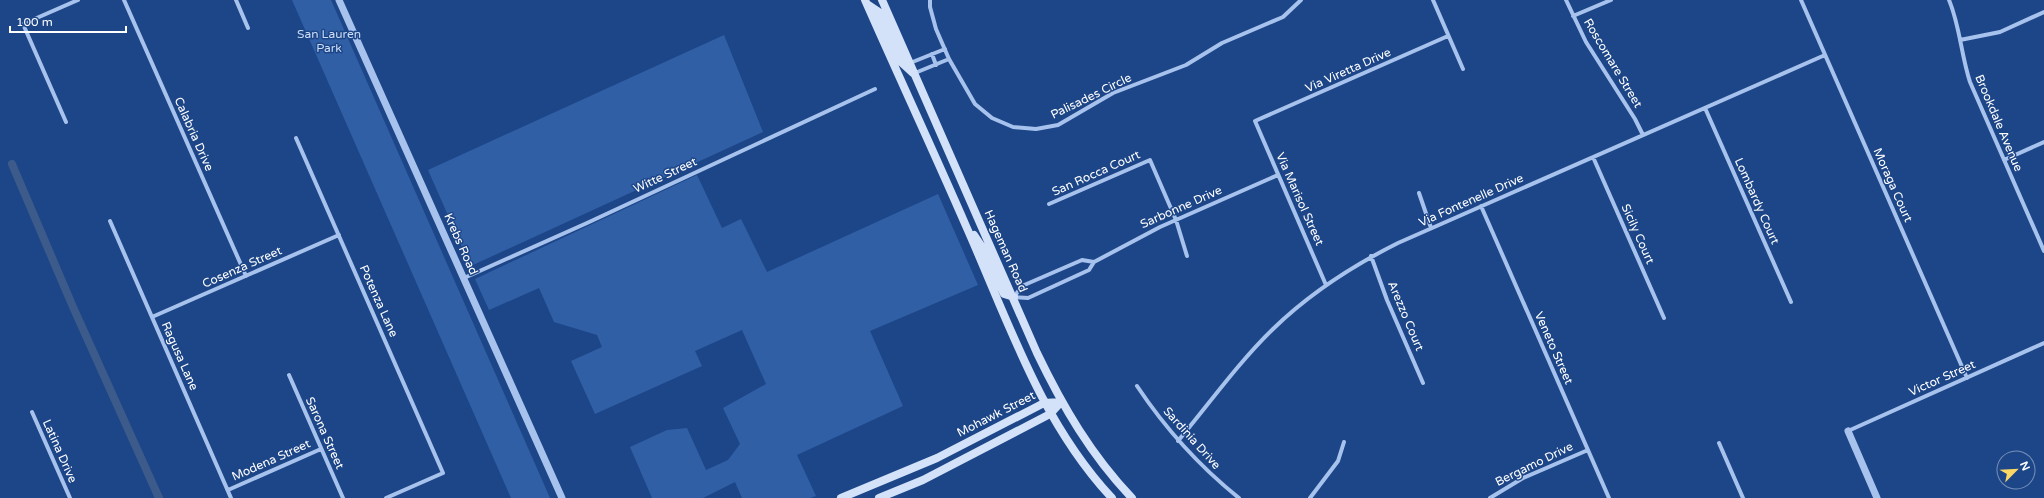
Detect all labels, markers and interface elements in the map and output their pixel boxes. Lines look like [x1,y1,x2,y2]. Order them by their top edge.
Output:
scale bar [10,8,126,34]
text: 100 m [16,15,53,29]
street label: Roscomare Street [1581,16,1645,111]
park label: San Lauren Park [297,27,361,55]
street label: Via Viretta Drive [1303,45,1393,95]
street label: Palisades Circle [1048,70,1134,122]
street label: Brookdale Avenue [1972,72,2026,174]
street label: Calabria Drive [171,95,217,173]
street label: Moraga Court [1870,146,1916,225]
street label: San Rocca Court [1050,147,1143,199]
street label: Via Marisol Street [1273,150,1327,248]
street label: Witte Street [631,154,699,196]
street label: Lombardy Court [1732,156,1782,247]
street label: Via Fontenelle Drive [1416,171,1526,229]
street label: Sarbonne Drive [1138,183,1224,231]
street label: Sicily Court [1619,202,1658,267]
street label: Hageman Road [982,208,1030,294]
street label: Krebs Road [441,211,481,277]
street label: Cosenza Street [200,243,284,291]
street label: Potenza Lane [357,263,401,339]
street label: Arezzo Court [1385,279,1427,353]
street label: Veneto Street [1532,310,1576,387]
street label: Ragusa Lane [159,320,201,393]
street label: Victor Street [1907,357,1978,399]
street label: Mohawk Street [954,388,1038,440]
street label: Sarona Street [303,395,347,472]
street label: Sardinia Drive [1160,404,1224,472]
street label: Latina Drive [40,417,80,485]
street label: Modena Street [230,436,313,484]
street label: Bergamo Drive [1493,439,1575,489]
north arrow [1996,450,2036,490]
text: N [2017,459,2032,473]

